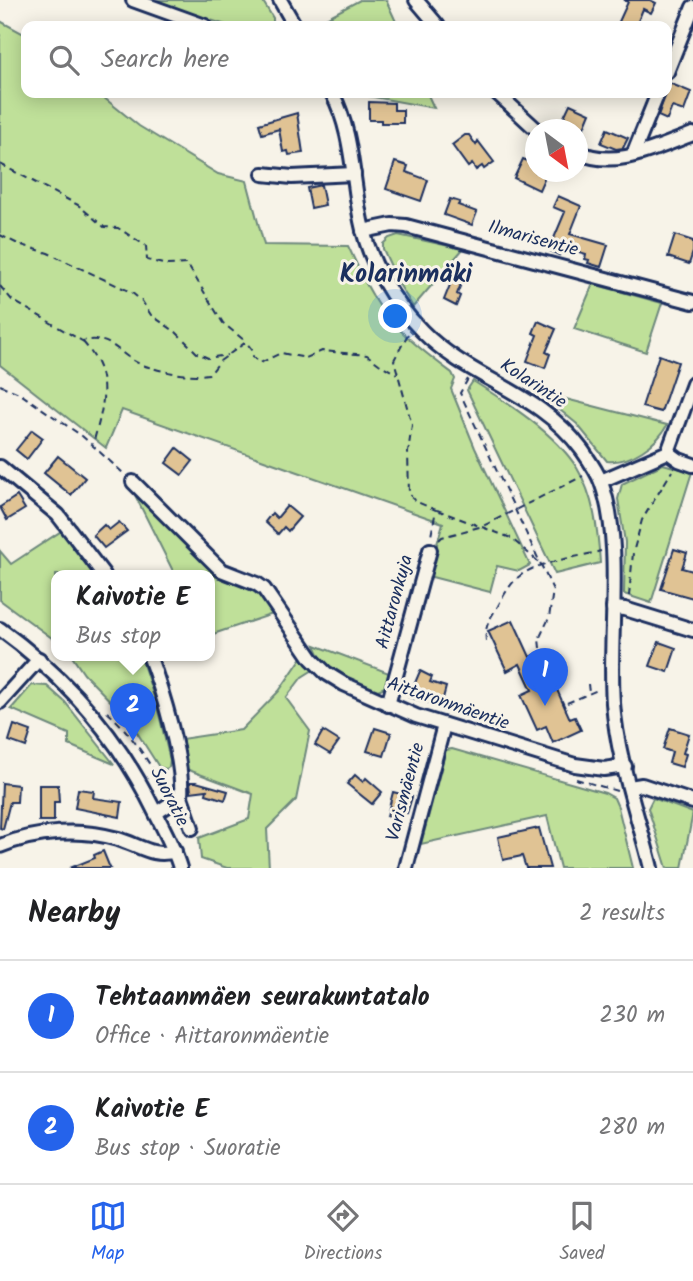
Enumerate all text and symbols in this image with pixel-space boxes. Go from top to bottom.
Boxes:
search box [21,21,672,98]
text: Search here [101,39,229,81]
icon: search [45,41,83,79]
north arrow [525,119,588,182]
street label: Ilmarisentie [484,213,582,266]
district label: Kolarinmäki [340,254,474,296]
your location [378,299,412,333]
street label: Kolarintie [493,351,573,417]
street label: Aittaronkuja [368,552,422,652]
popup [51,570,215,661]
text: Kaivotie E [76,577,190,619]
text: Bus stop [76,619,161,655]
pin: 1 [522,648,568,706]
street label: Aittaronmäentie [383,669,514,739]
pin: 2 [110,683,156,741]
street label: Varismäentie [378,739,434,845]
street label: Suoratie [141,762,197,832]
text: Nearby [28,890,120,938]
text: 2 results [579,896,665,932]
text: Tehtaanmäen seurakuntatalo [95,977,430,1019]
text: 1 [48,998,54,1034]
text: 230 m [599,998,665,1034]
text: Office · Aittaronmäentie [95,1019,329,1055]
text: Kaivotie E [95,1089,209,1131]
text: 2 [44,1110,58,1146]
text: 280 m [599,1110,665,1146]
text: Bus stop · Suoratie [95,1131,281,1167]
tab: Map [89,1197,127,1269]
tab: Directions [304,1197,382,1269]
tab: Saved [559,1197,604,1269]

